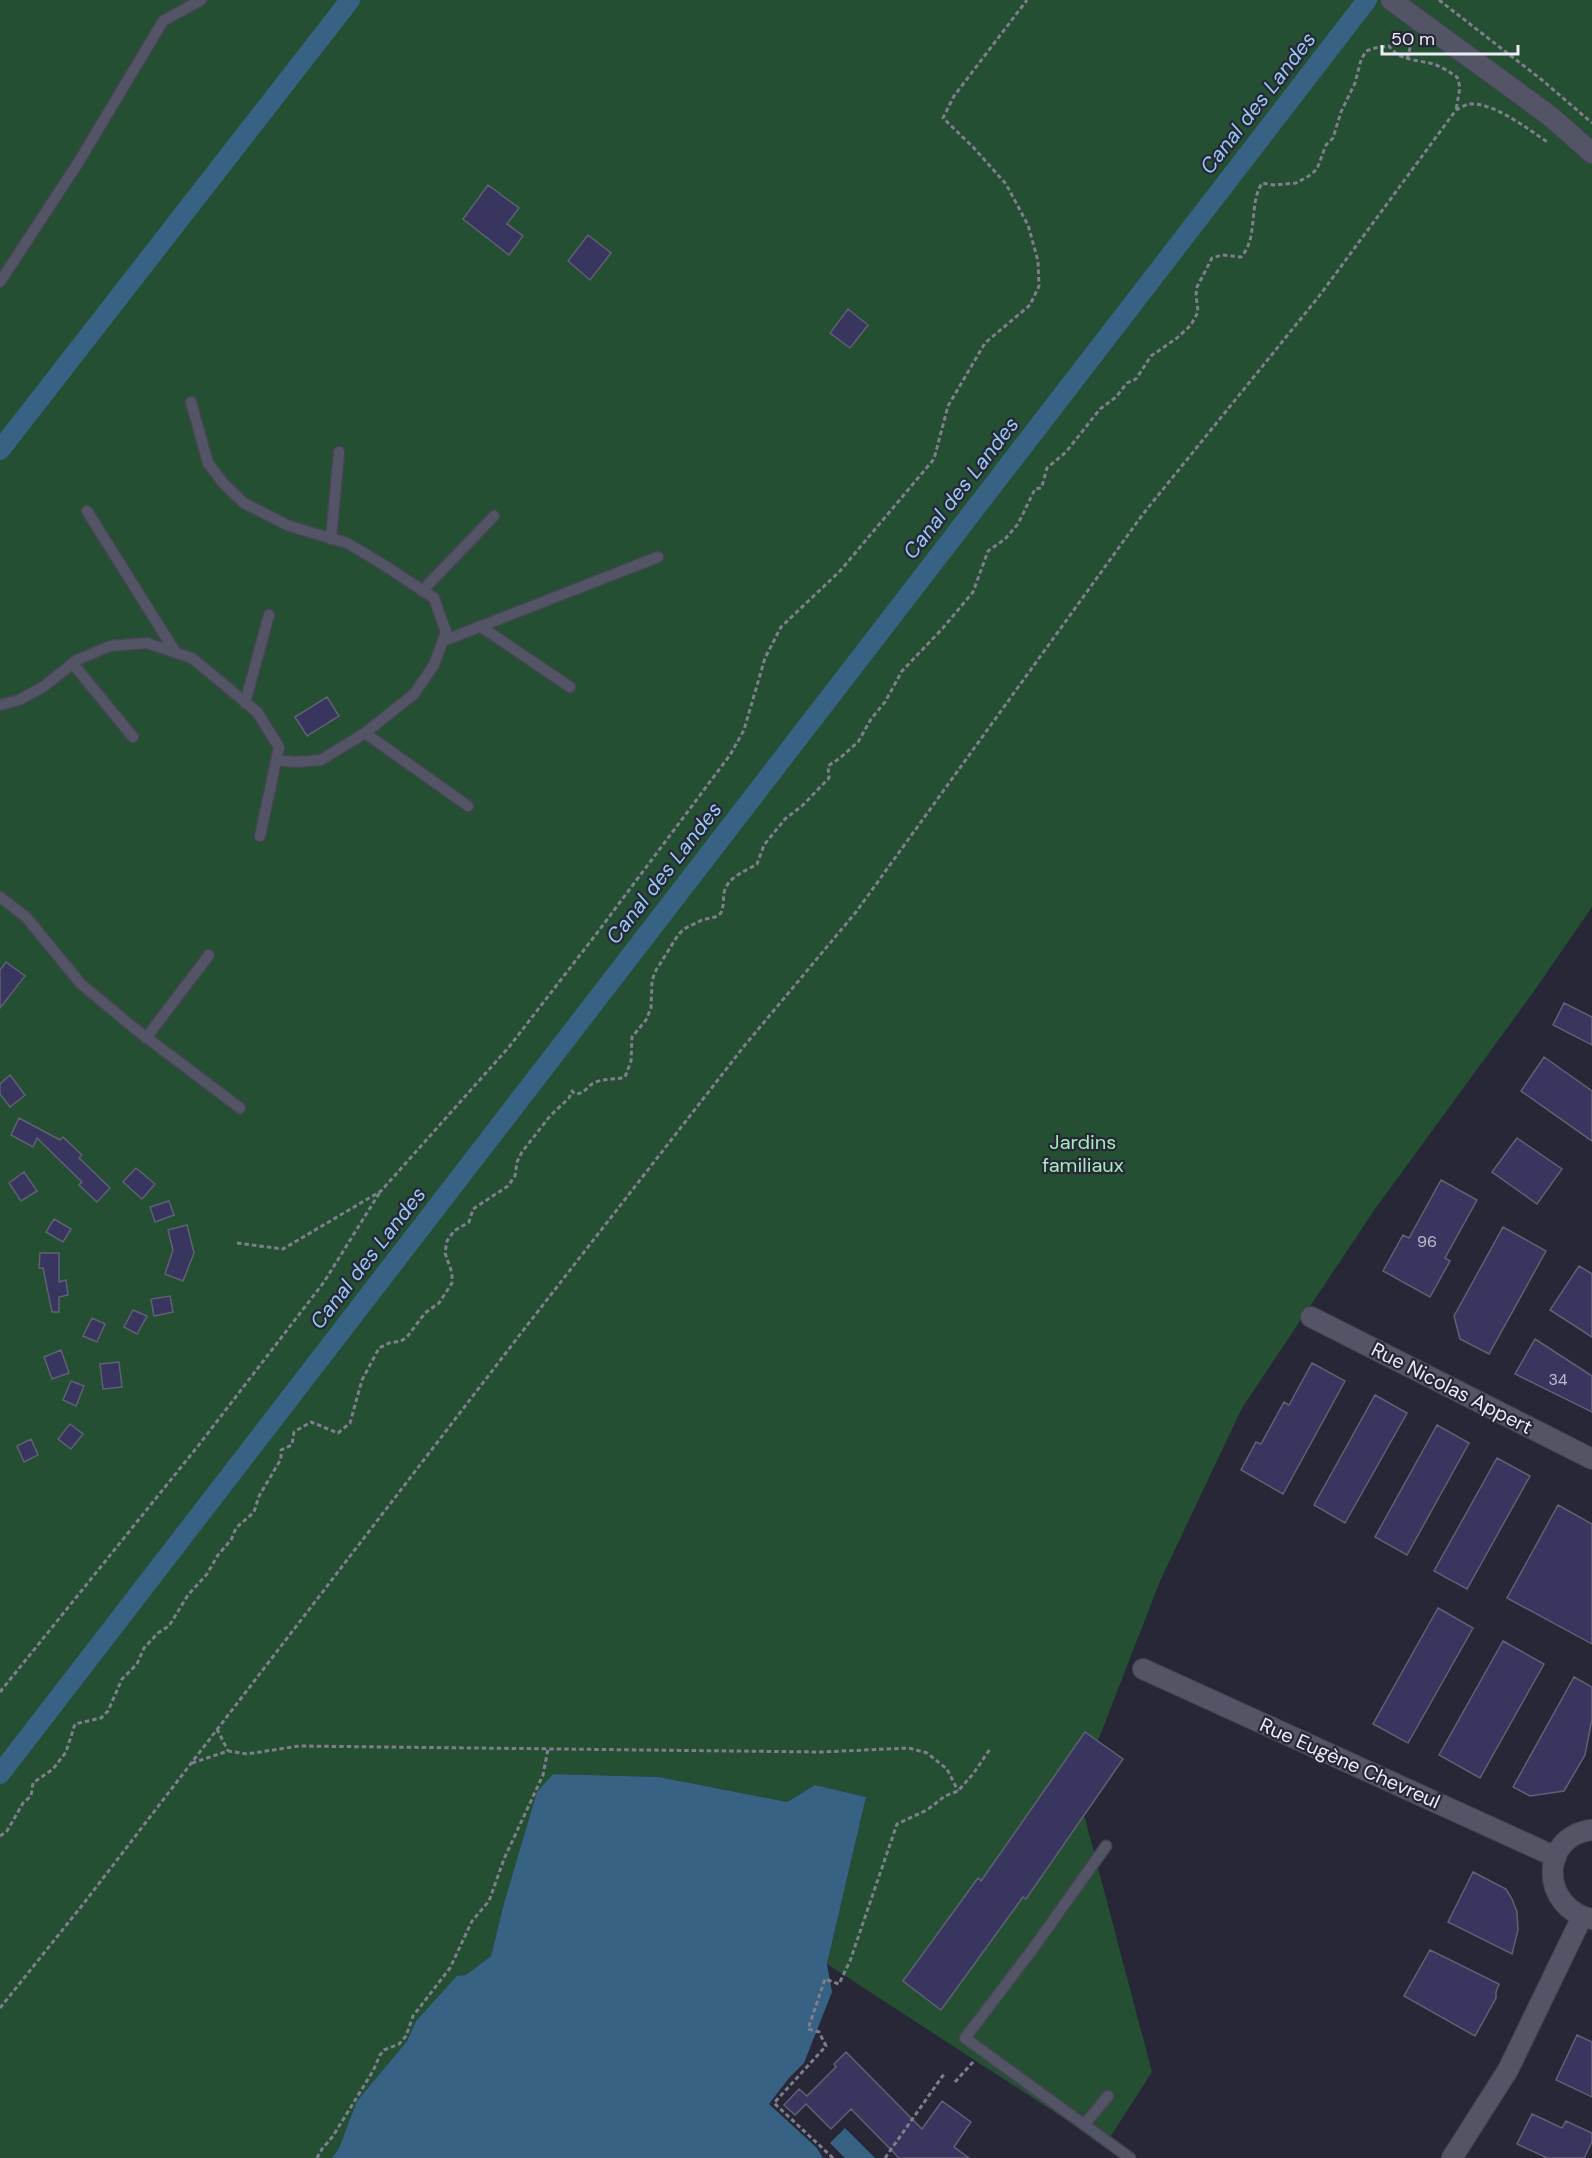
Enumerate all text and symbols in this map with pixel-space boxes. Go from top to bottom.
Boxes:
scale bar [1382,18,1518,56]
water label: Canal des Landes [1194,26,1322,180]
text: 50 m [1391,27,1435,51]
water label: Canal des Landes [897,411,1025,565]
water label: Canal des Landes [600,796,728,950]
park label: Jardins familiaux [1042,1129,1124,1178]
water label: Canal des Landes [304,1181,432,1335]
house number: 96 [1417,1231,1437,1252]
street label: Rue Nicolas Appert [1367,1336,1537,1440]
house number: 34 [1548,1369,1568,1390]
street label: Rue Eugène Chevreul [1256,1712,1444,1814]

